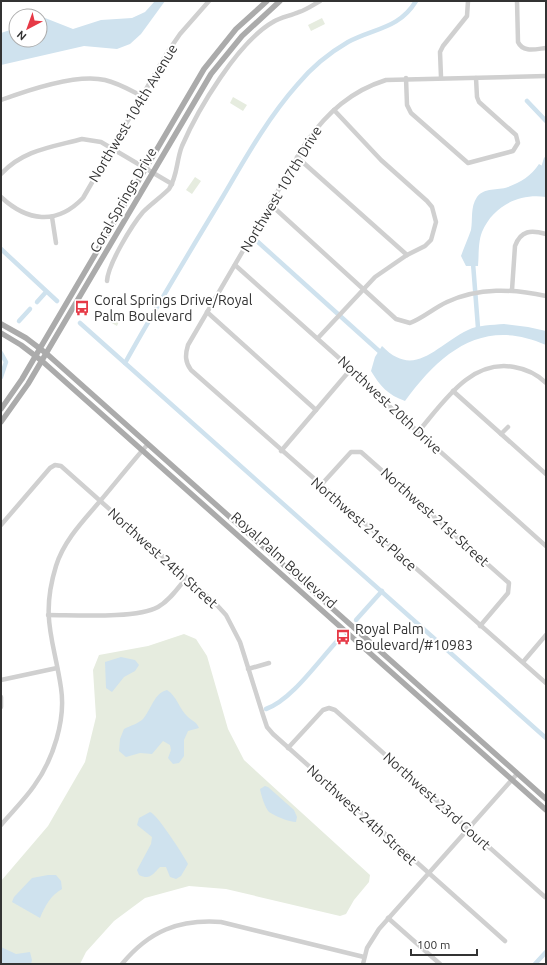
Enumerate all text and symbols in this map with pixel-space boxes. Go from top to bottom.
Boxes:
north arrow [8,8,48,48]
text: N [14,28,28,43]
street label: Northwest 104th Avenue [85,41,181,185]
street label: Northwest 107th Drive [237,123,325,255]
street label: Coral Springs Drive [86,145,160,255]
place label: Coral Springs Drive/Royal Palm Boulevard [94,292,253,324]
bus stop icon: Coral Springs Drive/Royal Palm Boulevard [73,299,91,317]
street label: Northwest 20th Drive [335,353,445,457]
street label: Northwest 21st Street [378,464,493,570]
street label: Northwest 21st Place [308,474,420,574]
street label: Northwest 24th Street [105,505,221,612]
street label: Royal Palm Boulevard [228,509,340,611]
place label: Royal Palm Boulevard/#10983 [355,621,473,653]
bus stop icon: Royal Palm Boulevard/#10983 [334,628,352,646]
street label: Northwest 23rd Court [380,749,494,854]
street label: Northwest 24th Street [304,762,420,869]
scale bar [411,931,477,957]
text: 100 m [417,938,450,951]

